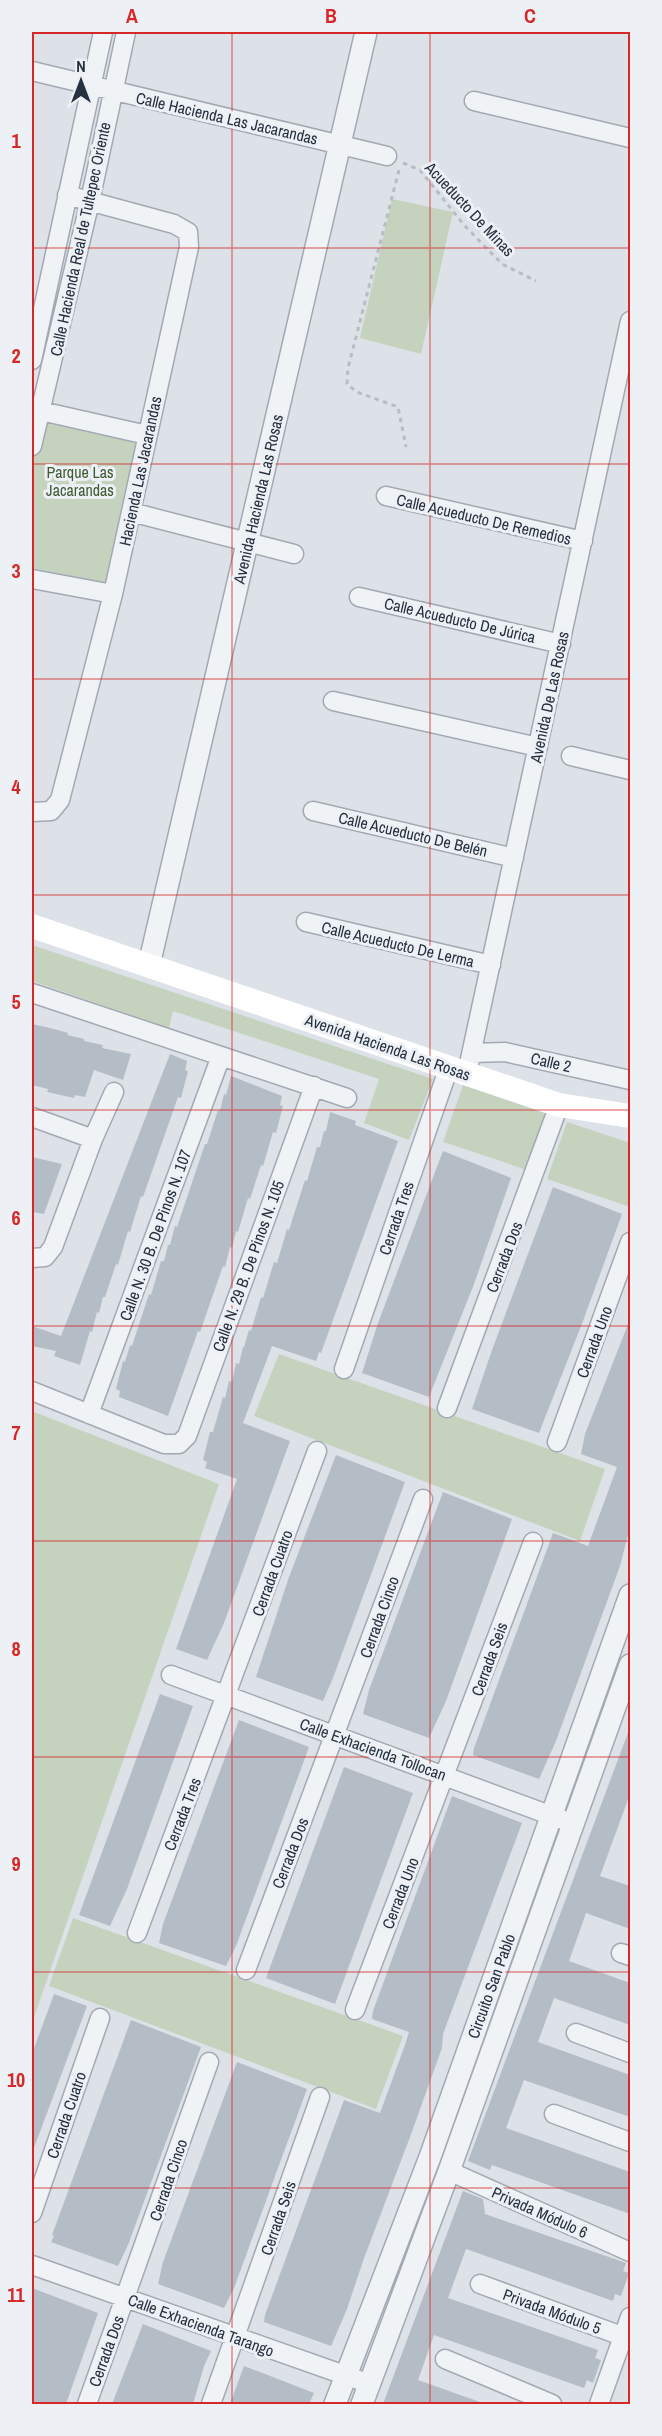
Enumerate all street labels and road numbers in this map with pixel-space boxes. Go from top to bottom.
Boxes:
street label: Calle Hacienda Las Jacarandas [134,86,320,150]
street label: Calle Hacienda Real de Tultepec Oriente [44,120,116,358]
street label: Acueducto De Minas [420,156,520,261]
street label: Hacienda Las Jacarandas [113,394,167,548]
street label: Avenida Hacienda Las Rosas [228,412,288,587]
street label: Calle Acueducto De Remedios [394,488,574,550]
street label: Calle Acueducto De Júrica [382,592,538,648]
street label: Avenida De Las Rosas [524,629,574,766]
street label: Calle Acueducto De Belén [336,806,490,862]
street label: Calle Acueducto De Lerma [319,916,477,972]
street label: Avenida Hacienda Las Rosas [302,1008,474,1086]
street label: Calle 2 [529,1047,573,1077]
street label: Calle N. 30 B. De Pinos N. 107 [114,1146,196,1324]
street label: Calle N. 29 B. De Pinos N. 105 [207,1177,289,1355]
street label: Cerrada Tres [373,1178,419,1258]
street label: Cerrada Dos [480,1218,528,1296]
street label: Cerrada Uno [571,1303,617,1381]
street label: Cerrada Cuatro [246,1527,298,1619]
street label: Cerrada Cinco [354,1573,404,1661]
street label: Cerrada Seis [465,1619,513,1699]
street label: Calle Exhacienda Tollocan [297,1712,449,1786]
street label: Cerrada Tres [158,1774,206,1854]
street label: Cerrada Dos [266,1814,314,1892]
street label: Cerrada Uno [376,1854,424,1932]
street label: Circuito San Pablo [462,1930,520,2042]
street label: Cerrada Cuatro [41,2069,91,2161]
street label: Cerrada Cinco [144,2136,192,2224]
street label: Cerrada Seis [255,2178,301,2258]
street label: Privada Módulo 6 [489,2181,591,2243]
street label: Privada Módulo 5 [500,2283,604,2339]
street label: Calle Exhacienda Tarango [125,2288,277,2362]
street label: Cerrada Dos [83,2312,129,2390]

